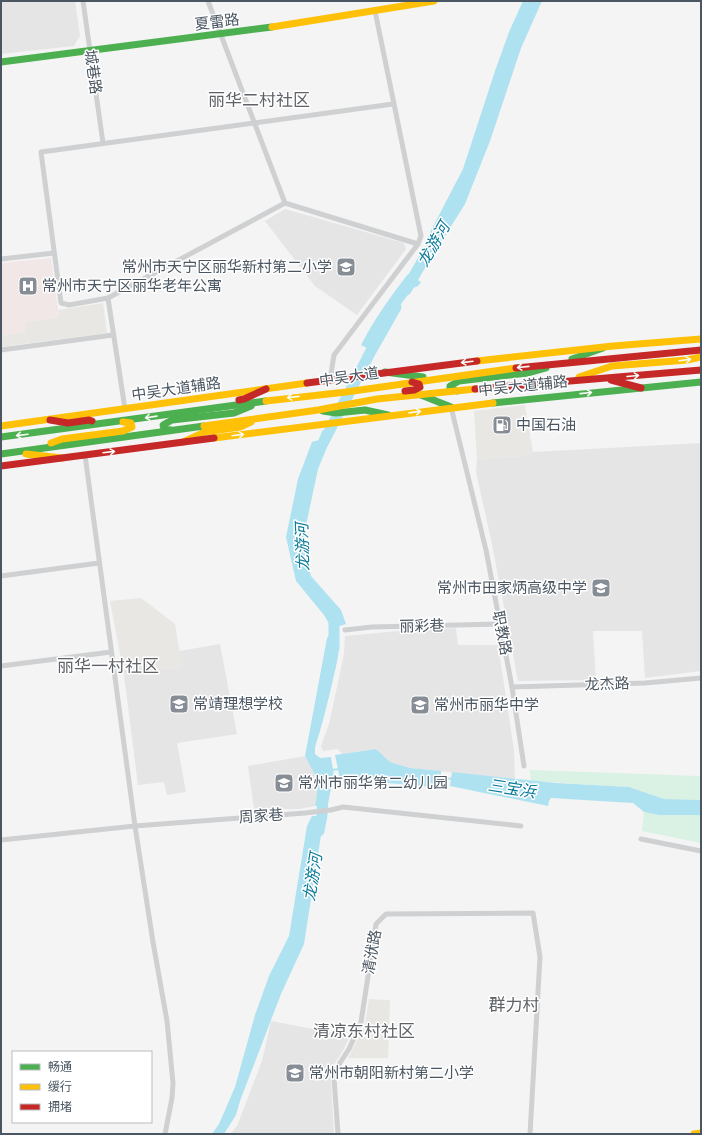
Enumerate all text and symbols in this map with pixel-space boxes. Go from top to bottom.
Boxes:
street label: 夏雷路 [194,10,240,34]
street label: 城巷路 [81,48,105,96]
district label: 丽华二村社区 [208,90,310,111]
water label: 龙游河 [413,216,456,270]
school or university icon: 常州市天宁区丽华新村第二小学 [335,256,357,278]
place label: 常州市天宁区丽华新村第二小学 [122,258,332,276]
hospital icon: 常州市天宁区丽华老年公寓 [17,275,39,297]
place label: 常州市天宁区丽华老年公寓 [42,277,222,295]
one-way arrow [678,356,691,364]
one-way arrow [461,358,474,366]
one-way arrow [517,363,530,370]
street label: 中吴大道 [318,364,380,390]
street label: 中吴大道辅路 [477,372,569,400]
one-way arrow [626,372,639,379]
street label: 中吴大道辅路 [130,374,222,404]
one-way arrow [579,390,592,397]
one-way arrow [287,394,300,401]
one-way arrow [408,408,421,416]
one-way arrow [145,413,158,421]
fuel station icon: 中国石油 [491,414,513,436]
place label: 中国石油 [516,416,576,434]
one-way arrow [16,431,29,439]
one-way arrow [231,431,244,439]
one-way arrow [102,448,115,456]
water label: 龙游河 [292,520,314,571]
school or university icon: 常州市田家炳高级中学 [590,577,612,599]
place label: 常州市田家炳高级中学 [437,579,587,597]
street label: 职教路 [489,609,515,657]
street label: 丽彩巷 [399,617,445,635]
district label: 丽华一村社区 [57,656,159,677]
street label: 龙杰路 [584,674,630,694]
school or university icon: 常靖理想学校 [168,693,190,715]
school or university icon: 常州市丽华中学 [409,694,431,716]
place label: 常靖理想学校 [193,695,283,713]
place label: 常州市丽华中学 [434,696,539,714]
school or university icon: 常州市丽华第二幼儿园 [273,772,295,794]
place label: 常州市丽华第二幼儿园 [298,774,448,792]
water label: 三宝浜 [487,775,539,803]
street label: 周家巷 [238,805,284,827]
water label: 龙游河 [299,849,327,902]
street label: 清洑路 [359,928,385,976]
district label: 群力村 [489,995,540,1016]
district label: 清凉东村社区 [313,1021,415,1042]
legend [12,1051,152,1123]
text: 畅通 [48,1060,72,1075]
school or university icon: 常州市朝阳新村第二小学 [284,1062,306,1084]
place label: 常州市朝阳新村第二小学 [309,1064,474,1082]
text: 缓行 [48,1080,72,1095]
text: 拥堵 [48,1100,72,1115]

